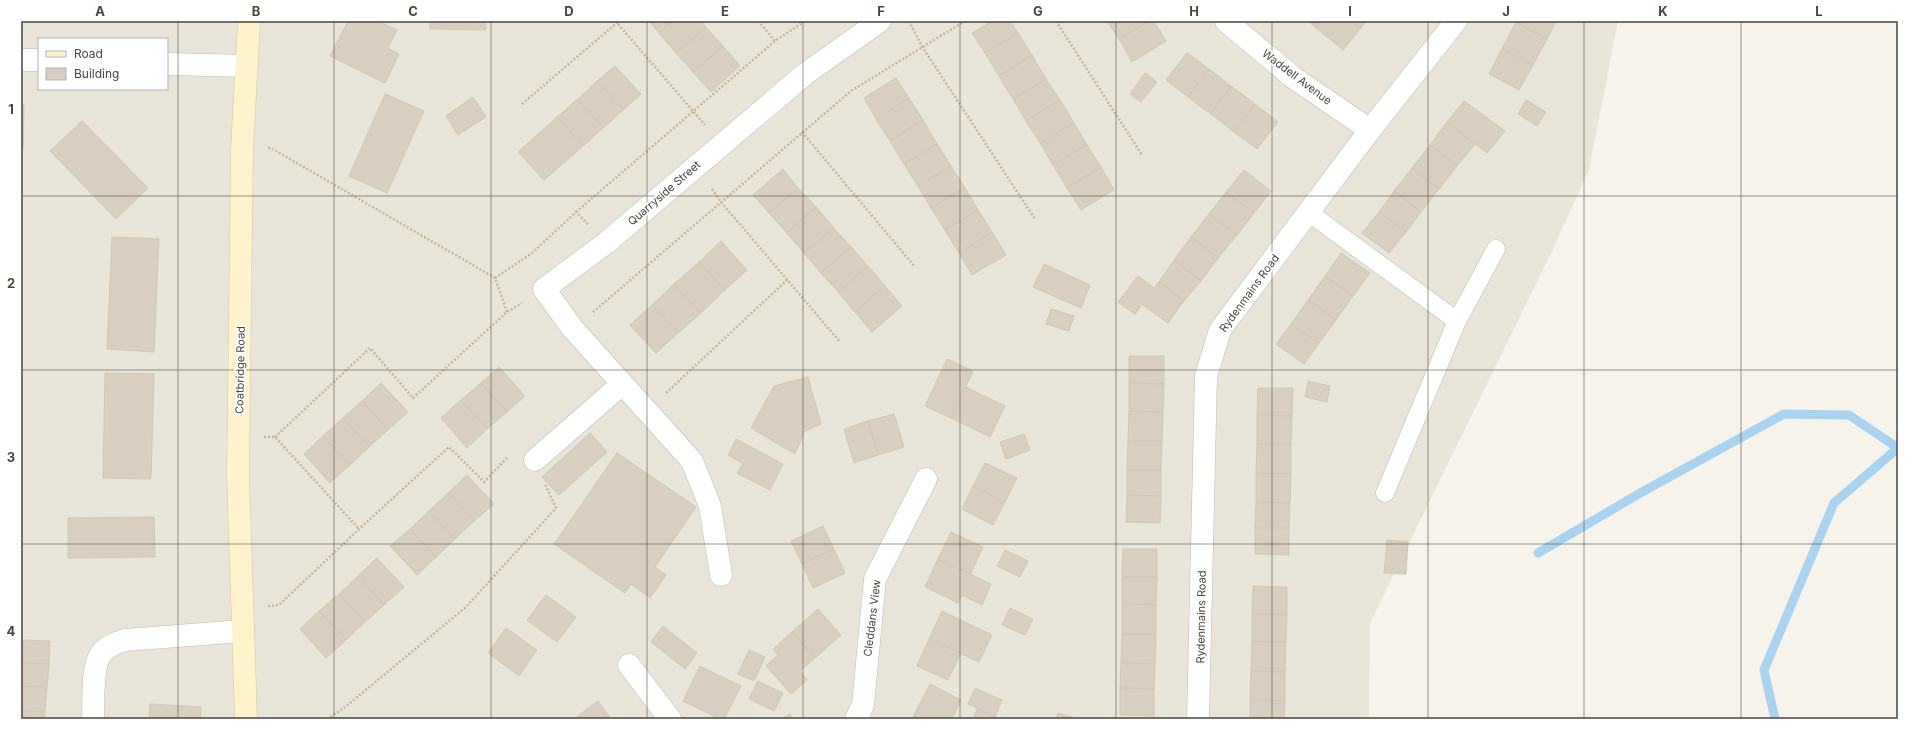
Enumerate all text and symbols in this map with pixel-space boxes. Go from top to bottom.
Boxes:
text: A [95,3,105,19]
text: B [252,3,261,19]
text: C [408,3,418,19]
text: D [564,3,574,19]
text: E [721,3,729,19]
text: F [877,3,885,19]
text: G [1033,3,1043,19]
text: H [1189,3,1199,19]
text: I [1348,3,1352,19]
text: J [1502,3,1510,19]
text: K [1658,3,1668,19]
text: L [1815,3,1823,19]
legend [38,38,168,90]
text: Road [74,46,103,61]
street label: Waddell Avenue [1259,46,1335,108]
text: Building [74,66,119,81]
text: 1 [8,101,14,117]
street label: Quarryside Street [625,157,703,228]
street label: Rydenmains Road [1216,251,1282,335]
text: 2 [7,275,15,291]
street label: Coatbridge Road [232,326,248,414]
text: 3 [7,449,15,465]
street label: Rydenmains Road [1193,570,1209,664]
street label: Cleddans View [860,579,884,657]
text: 4 [7,623,16,639]

